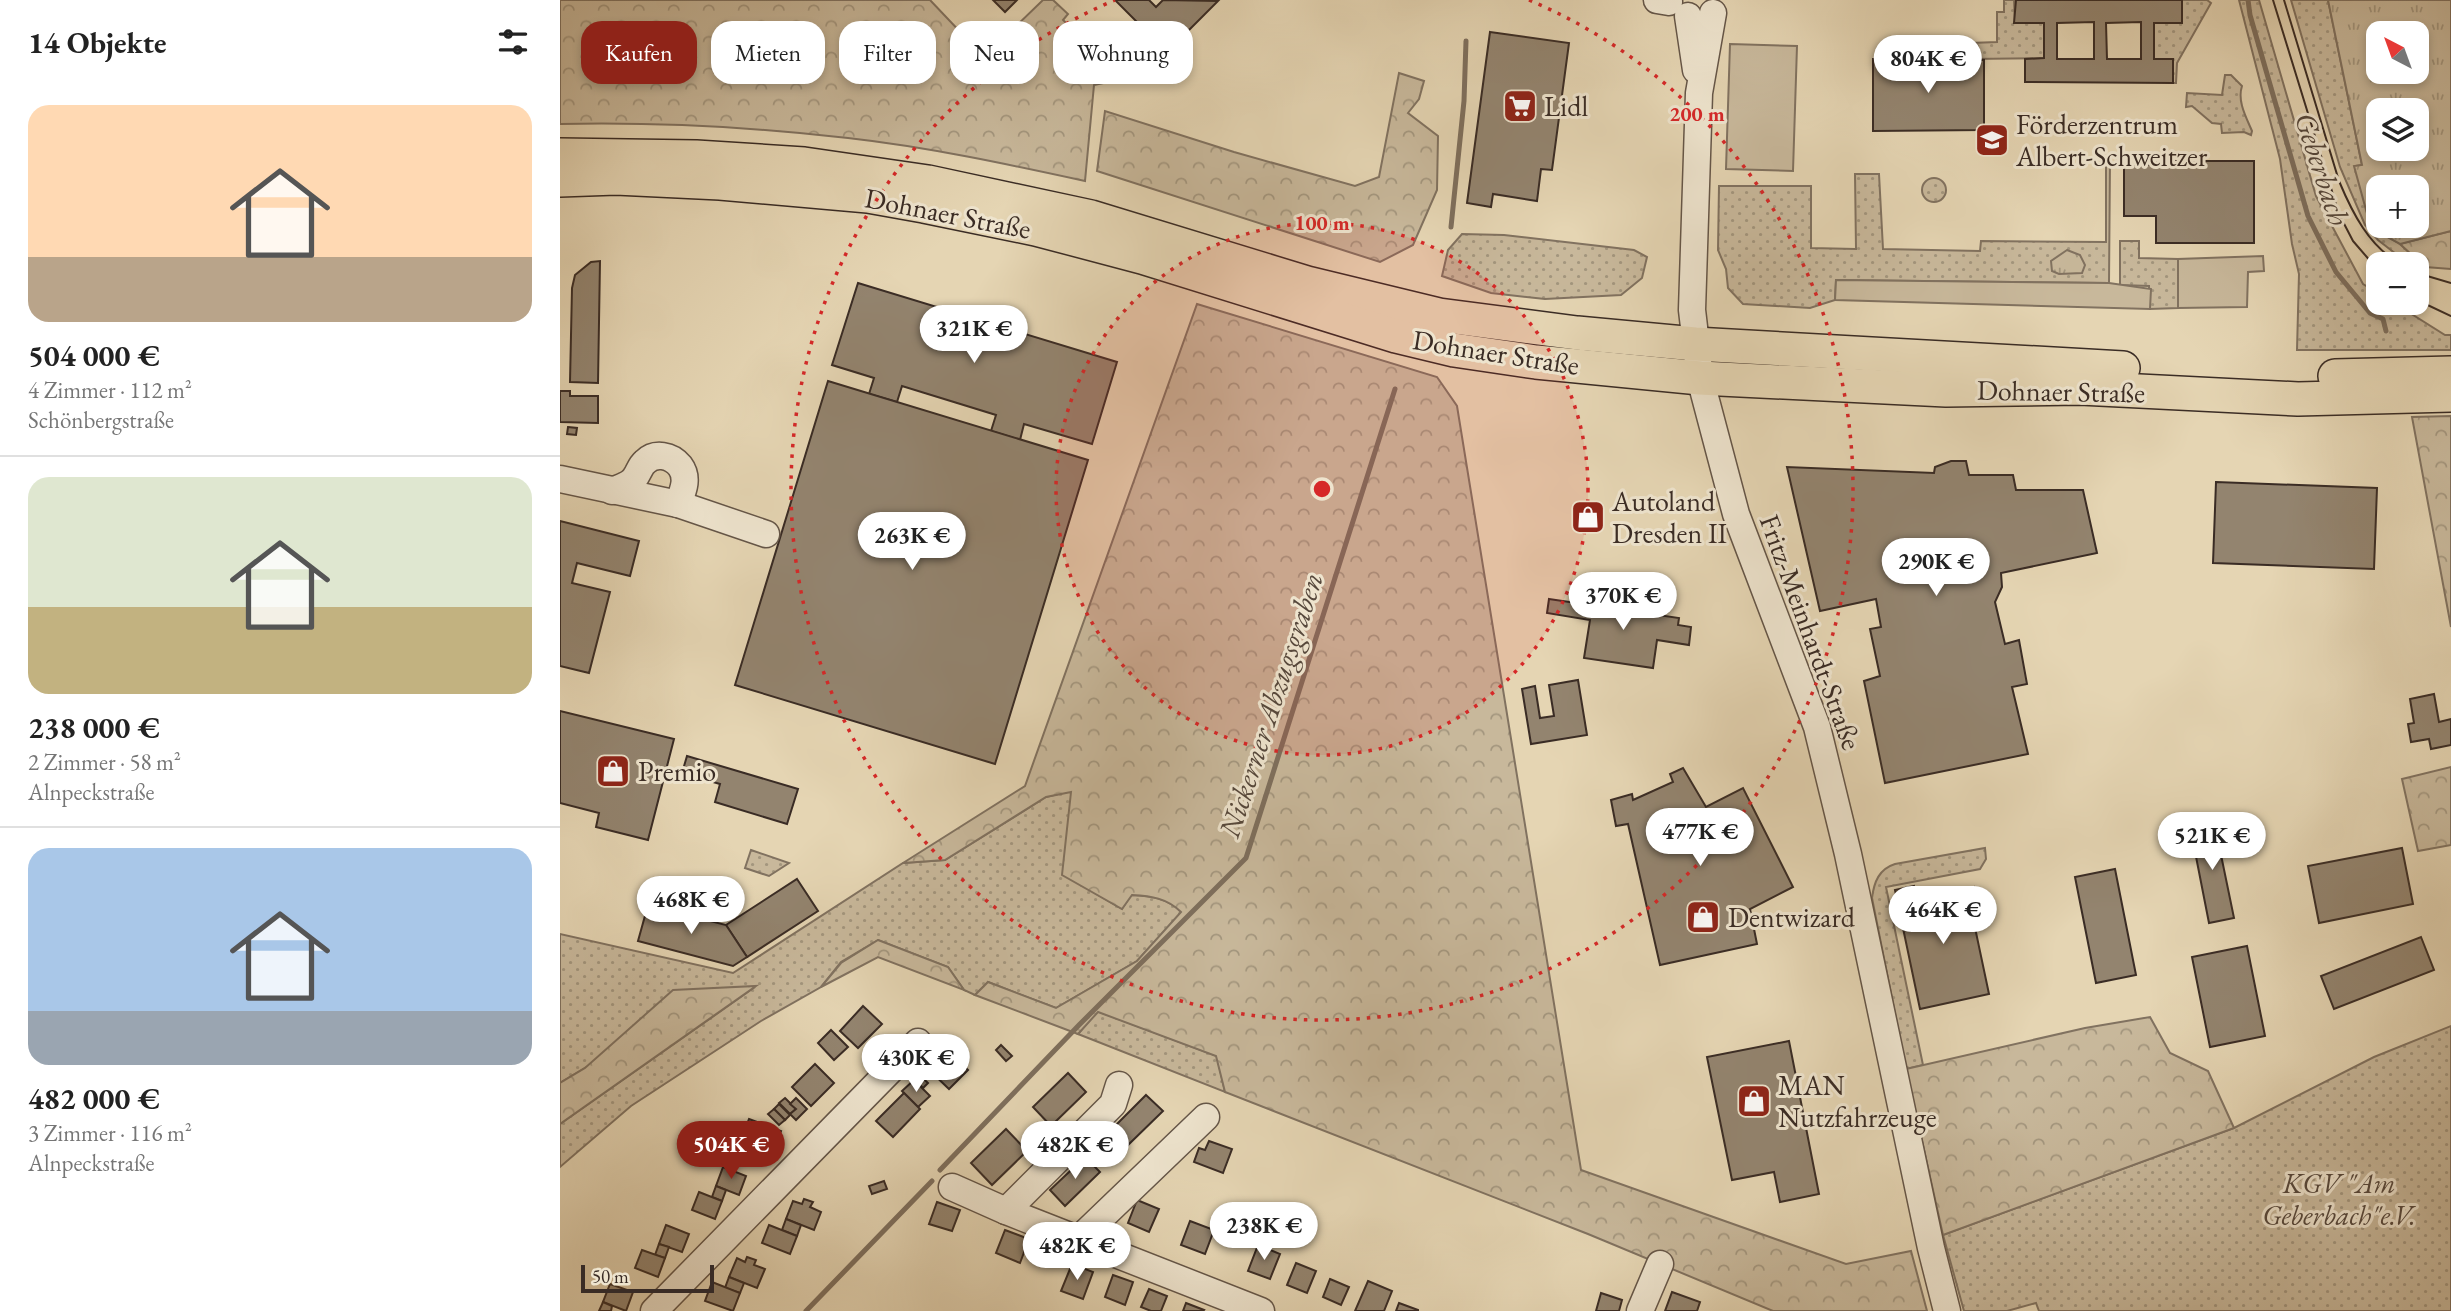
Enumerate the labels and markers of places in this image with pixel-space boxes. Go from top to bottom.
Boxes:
pin: 804K € [1871,36,1985,95]
supermarket icon: Lidl [1501,87,1539,125]
place label: Lidl [1544,88,1588,124]
place label: Förderzentrum Albert-Schweitzer [2015,106,2208,174]
school or university icon: Förderzentrum Albert-Schweitzer [1973,121,2011,159]
pin: 321K € [917,306,1031,365]
centre of rings [1310,477,1334,501]
place label: Autoland Dresden II [1611,483,1727,551]
shop icon: Autoland Dresden II [1569,498,1607,536]
pin: 263K € [855,512,969,572]
pin: 290K € [1879,538,1993,598]
pin: 370K € [1566,572,1680,632]
shop icon: Premio [594,752,632,790]
place label: Premio [638,753,716,789]
pin: 477K € [1643,808,1757,868]
pin: 521K € [2155,812,2269,872]
pin: 468K € [634,876,748,936]
pin: 464K € [1886,886,2000,946]
shop icon: Dentwizard [1684,898,1722,936]
place label: Dentwizard [1728,899,1856,935]
pin: 430K € [859,1034,973,1094]
place label: MAN Nutzfahrzeuge [1778,1067,1937,1135]
shop icon: MAN Nutzfahrzeuge [1735,1082,1773,1120]
pin: 504K € [674,1122,788,1181]
pin: 482K € [1018,1122,1132,1181]
pin: 238K € [1207,1202,1321,1262]
pin: 482K € [1020,1222,1134,1282]

